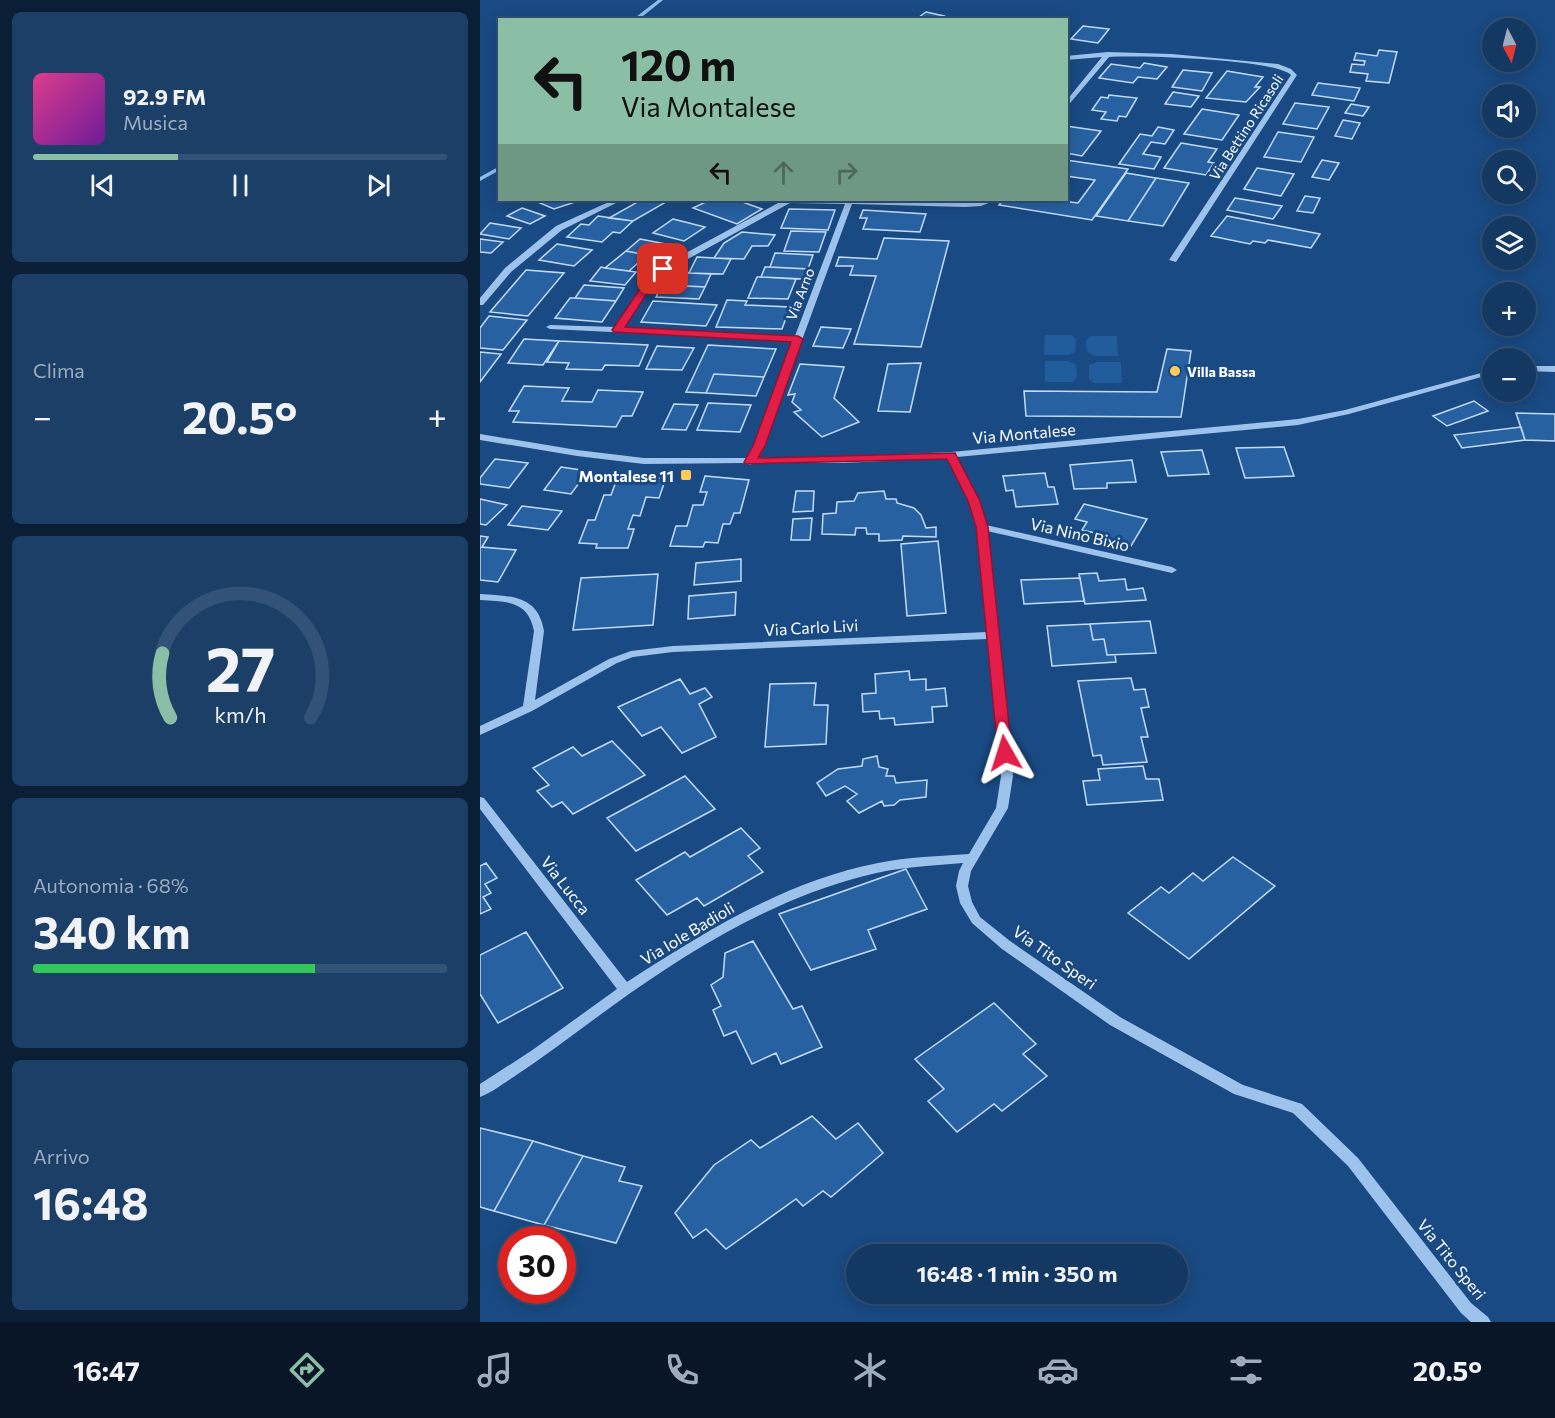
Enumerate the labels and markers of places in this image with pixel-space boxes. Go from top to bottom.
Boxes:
pin [637,243,688,294]
place label: Villa Bassa [1187,363,1256,380]
marker: Villa Bassa [1168,364,1182,378]
place label: Montalese 11 [578,466,674,485]
marker: Montalese 11 [679,468,693,482]

